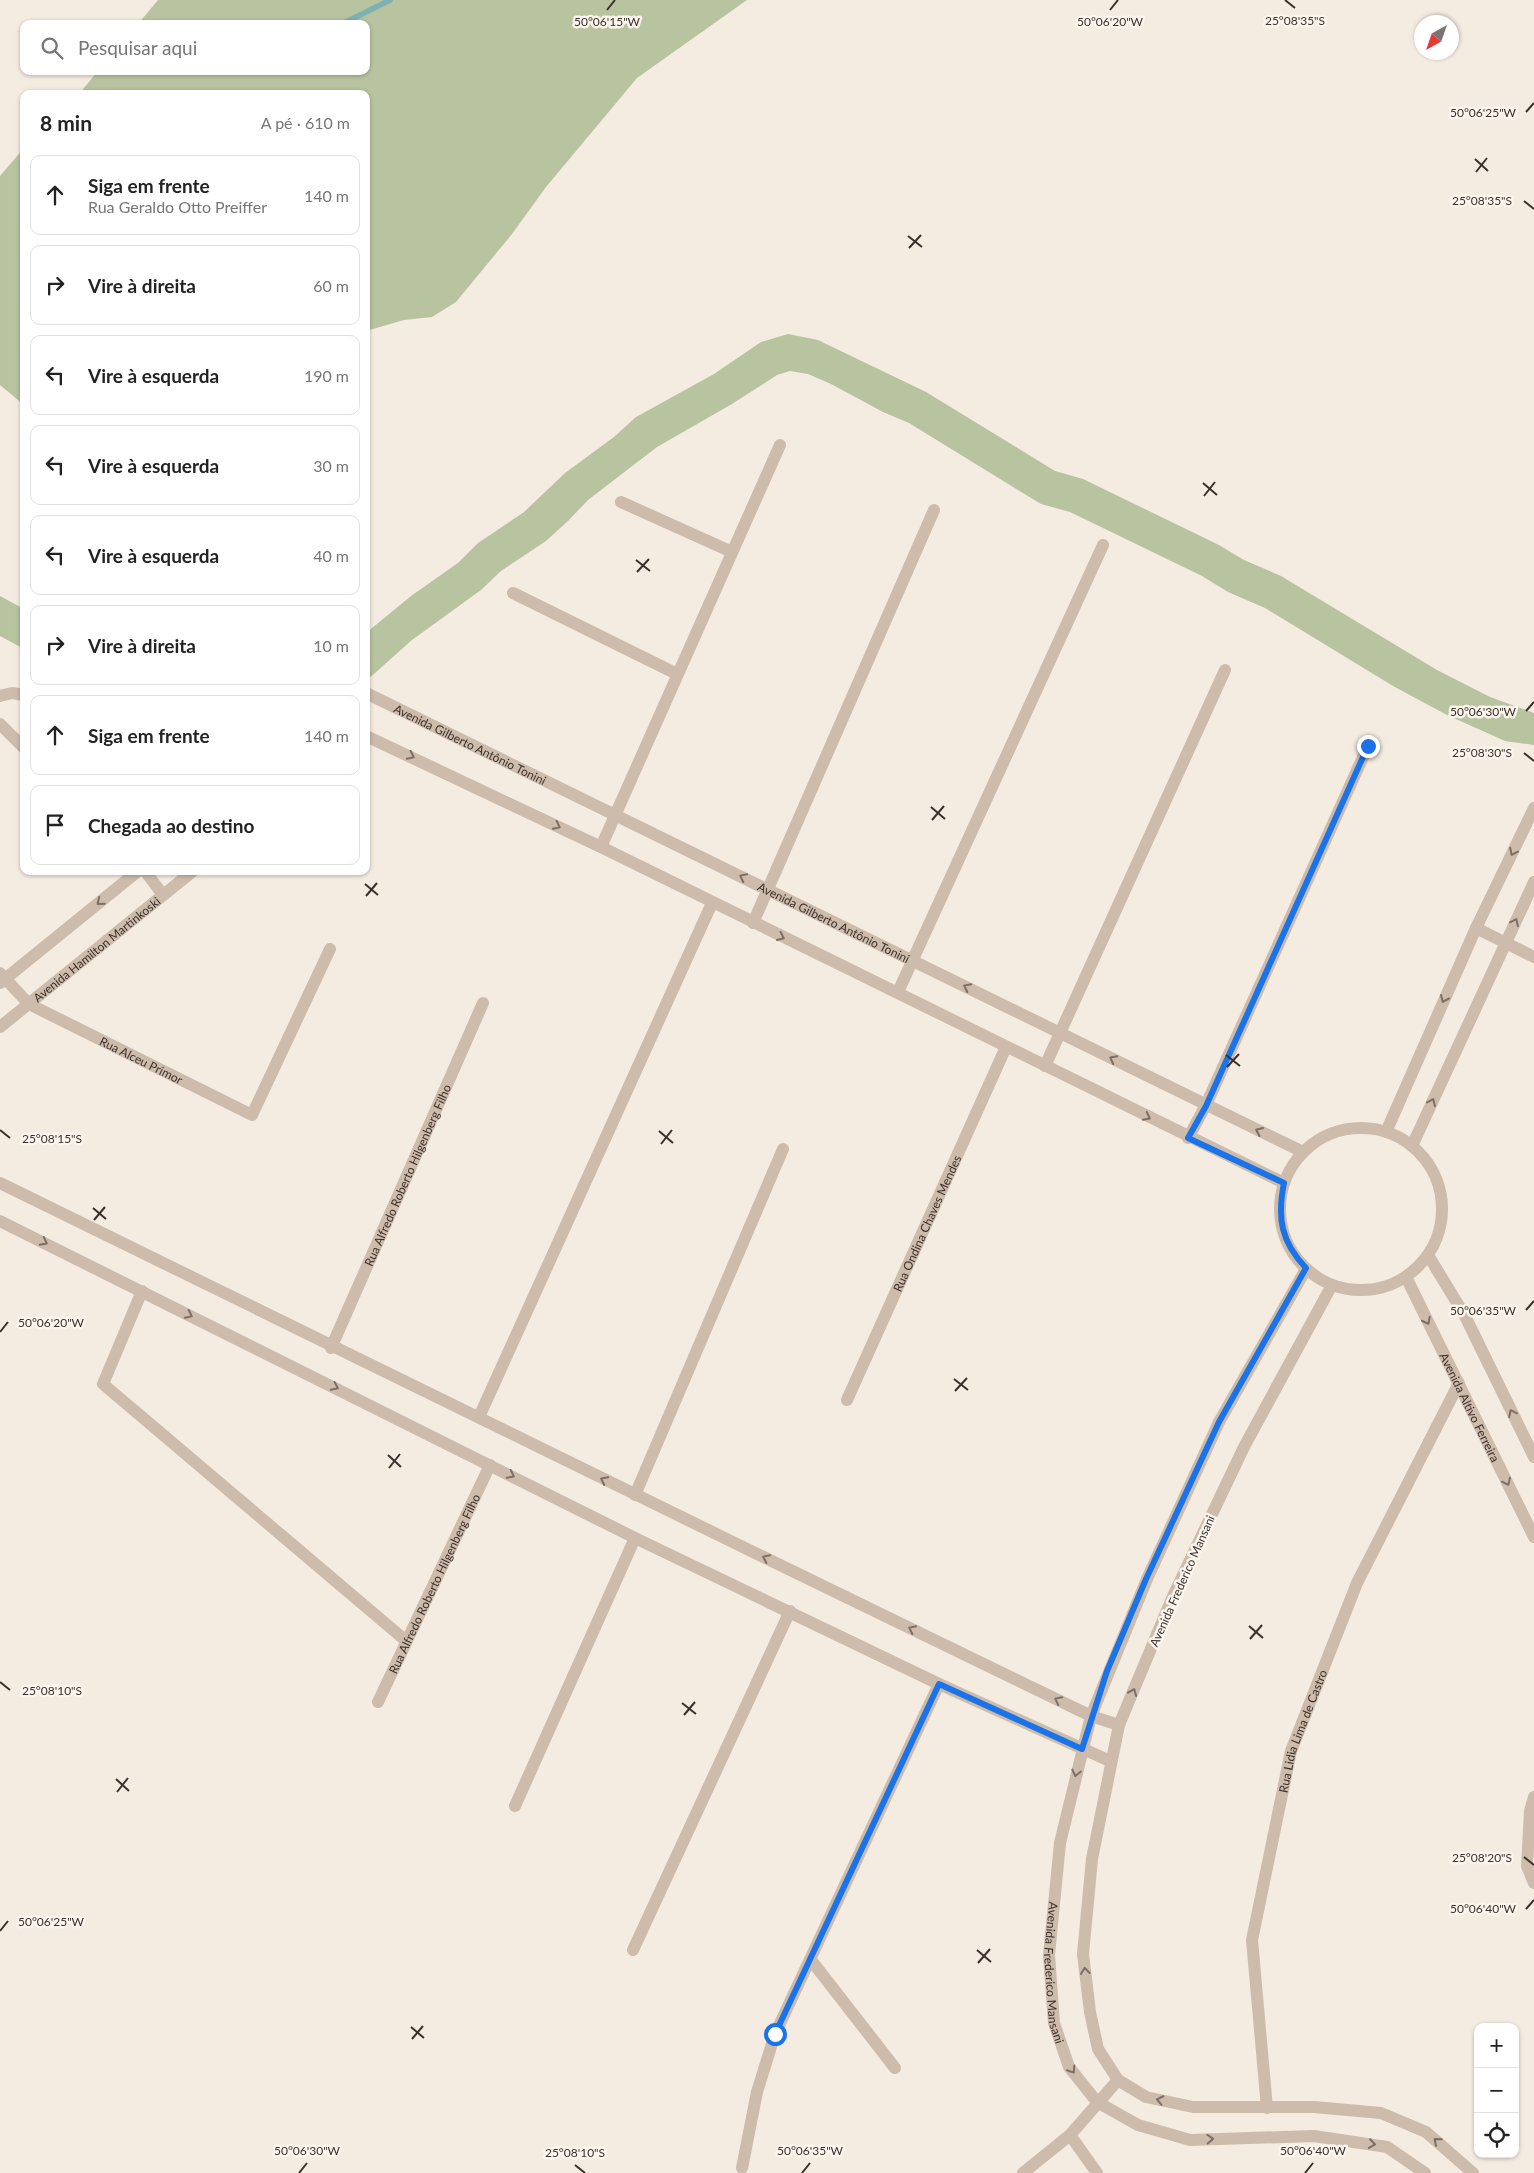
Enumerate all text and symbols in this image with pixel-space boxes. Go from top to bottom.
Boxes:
text: 25°08'35"S [1265,13,1325,28]
text: 50°06'15"W [574,14,641,29]
text: 50°06'20"W [1077,14,1144,29]
north arrow [1414,15,1459,60]
search box [20,20,370,75]
icon: search [38,34,66,62]
text: Pesquisar aqui [78,36,197,59]
text: 50°06'25"W [1450,105,1517,120]
text: 8 min [40,110,92,135]
text: A pé · 610 m [261,113,350,132]
text: Siga em frente [88,174,210,197]
icon: ahead [41,181,69,209]
text: 140 m [304,186,349,205]
text: 25°08'35"S [1452,193,1512,208]
text: Rua Geraldo Otto Preiffer [88,197,267,216]
icon: right [41,271,69,299]
text: Vire à direita [88,274,196,297]
text: 60 m [313,276,349,295]
icon: left [41,361,69,389]
text: Vire à esquerda [88,364,219,387]
text: 190 m [304,366,349,385]
icon: left [41,451,69,479]
text: Vire à esquerda [88,454,219,477]
text: 30 m [313,456,349,475]
icon: left [41,541,69,569]
text: Vire à esquerda [88,544,219,567]
text: 40 m [313,546,349,565]
icon: right [41,631,69,659]
text: Vire à direita [88,634,196,657]
text: 10 m [313,636,349,655]
street label: Avenida Gilberto Antônio Tonini [392,700,549,788]
text: 50°06'30"W [1450,704,1517,719]
icon: ahead [41,721,69,749]
text: Siga em frente [88,724,210,747]
text: 140 m [304,726,349,745]
route end [1357,735,1380,758]
text: 25°08'30"S [1452,745,1512,760]
one-way arrow [406,749,415,760]
icon: arrive [41,811,69,839]
text: Chegada ao destino [88,814,254,837]
one-way arrow [552,820,561,830]
one-way arrow [1509,847,1519,856]
one-way arrow [739,873,748,883]
street label: Avenida Gilberto Antônio Tonini [755,879,913,966]
street label: Avenida Hamilton Martinkoski [30,893,163,1005]
one-way arrow [97,896,106,905]
one-way arrow [1508,918,1519,927]
one-way arrow [776,930,785,941]
one-way arrow [964,983,973,993]
one-way arrow [1440,994,1451,1003]
street label: Rua Alceu Primor [97,1033,186,1087]
one-way arrow [1109,1055,1118,1065]
street label: Rua Alfredo Roberto Hilgenberg Filho [361,1082,454,1268]
one-way arrow [1426,1098,1437,1107]
one-way arrow [1142,1111,1151,1121]
one-way arrow [1255,1127,1264,1137]
text: 25°08'15"S [22,1131,82,1146]
street label: Rua Ondina Chaves Mendes [889,1152,964,1294]
one-way arrow [38,1236,47,1246]
text: 50°06'35"W [1450,1303,1517,1318]
one-way arrow [184,1309,193,1319]
text: 50°06'20"W [18,1315,85,1330]
one-way arrow [1421,1315,1431,1324]
street label: Avenida Altivo Ferreira [1437,1350,1503,1464]
one-way arrow [329,1381,338,1391]
one-way arrow [1509,1410,1519,1419]
one-way arrow [506,1469,515,1479]
one-way arrow [600,1475,609,1486]
one-way arrow [1501,1477,1511,1486]
street label: Rua Alfredo Roberto Hilgenberg Filho [385,1491,483,1676]
street label: Avenida Frederico Mansani [1146,1513,1218,1649]
one-way arrow [762,1554,771,1565]
one-way arrow [908,1625,917,1635]
street label: Rua Lidia Lima de Castro [1275,1667,1330,1794]
text: 25°08'10"S [22,1683,82,1698]
one-way arrow [1127,1689,1137,1697]
one-way arrow [1054,1696,1063,1706]
one-way arrow [1071,1769,1082,1777]
text: 25°08'20"S [1452,1850,1512,1865]
street label: Avenida Frederico Mansani [1041,1901,1068,2045]
text: 50°06'40"W [1450,1901,1517,1916]
text: 50°06'25"W [18,1914,85,1929]
one-way arrow [1080,1967,1091,1975]
route start [764,2023,787,2046]
map controls [1474,2023,1519,2158]
button: + [1474,2023,1519,2068]
one-way arrow [1065,2064,1075,2073]
button: − [1474,2068,1519,2113]
one-way arrow [1155,2095,1164,2106]
button: locate [1474,2113,1519,2158]
one-way arrow [1206,2134,1214,2145]
one-way arrow [1433,2138,1442,2147]
one-way arrow [1367,2139,1376,2149]
text: 50°06'30"W [274,2143,341,2158]
text: 50°06'35"W [777,2143,844,2158]
text: 50°06'40"W [1280,2143,1347,2158]
text: 25°08'10"S [545,2145,605,2160]

